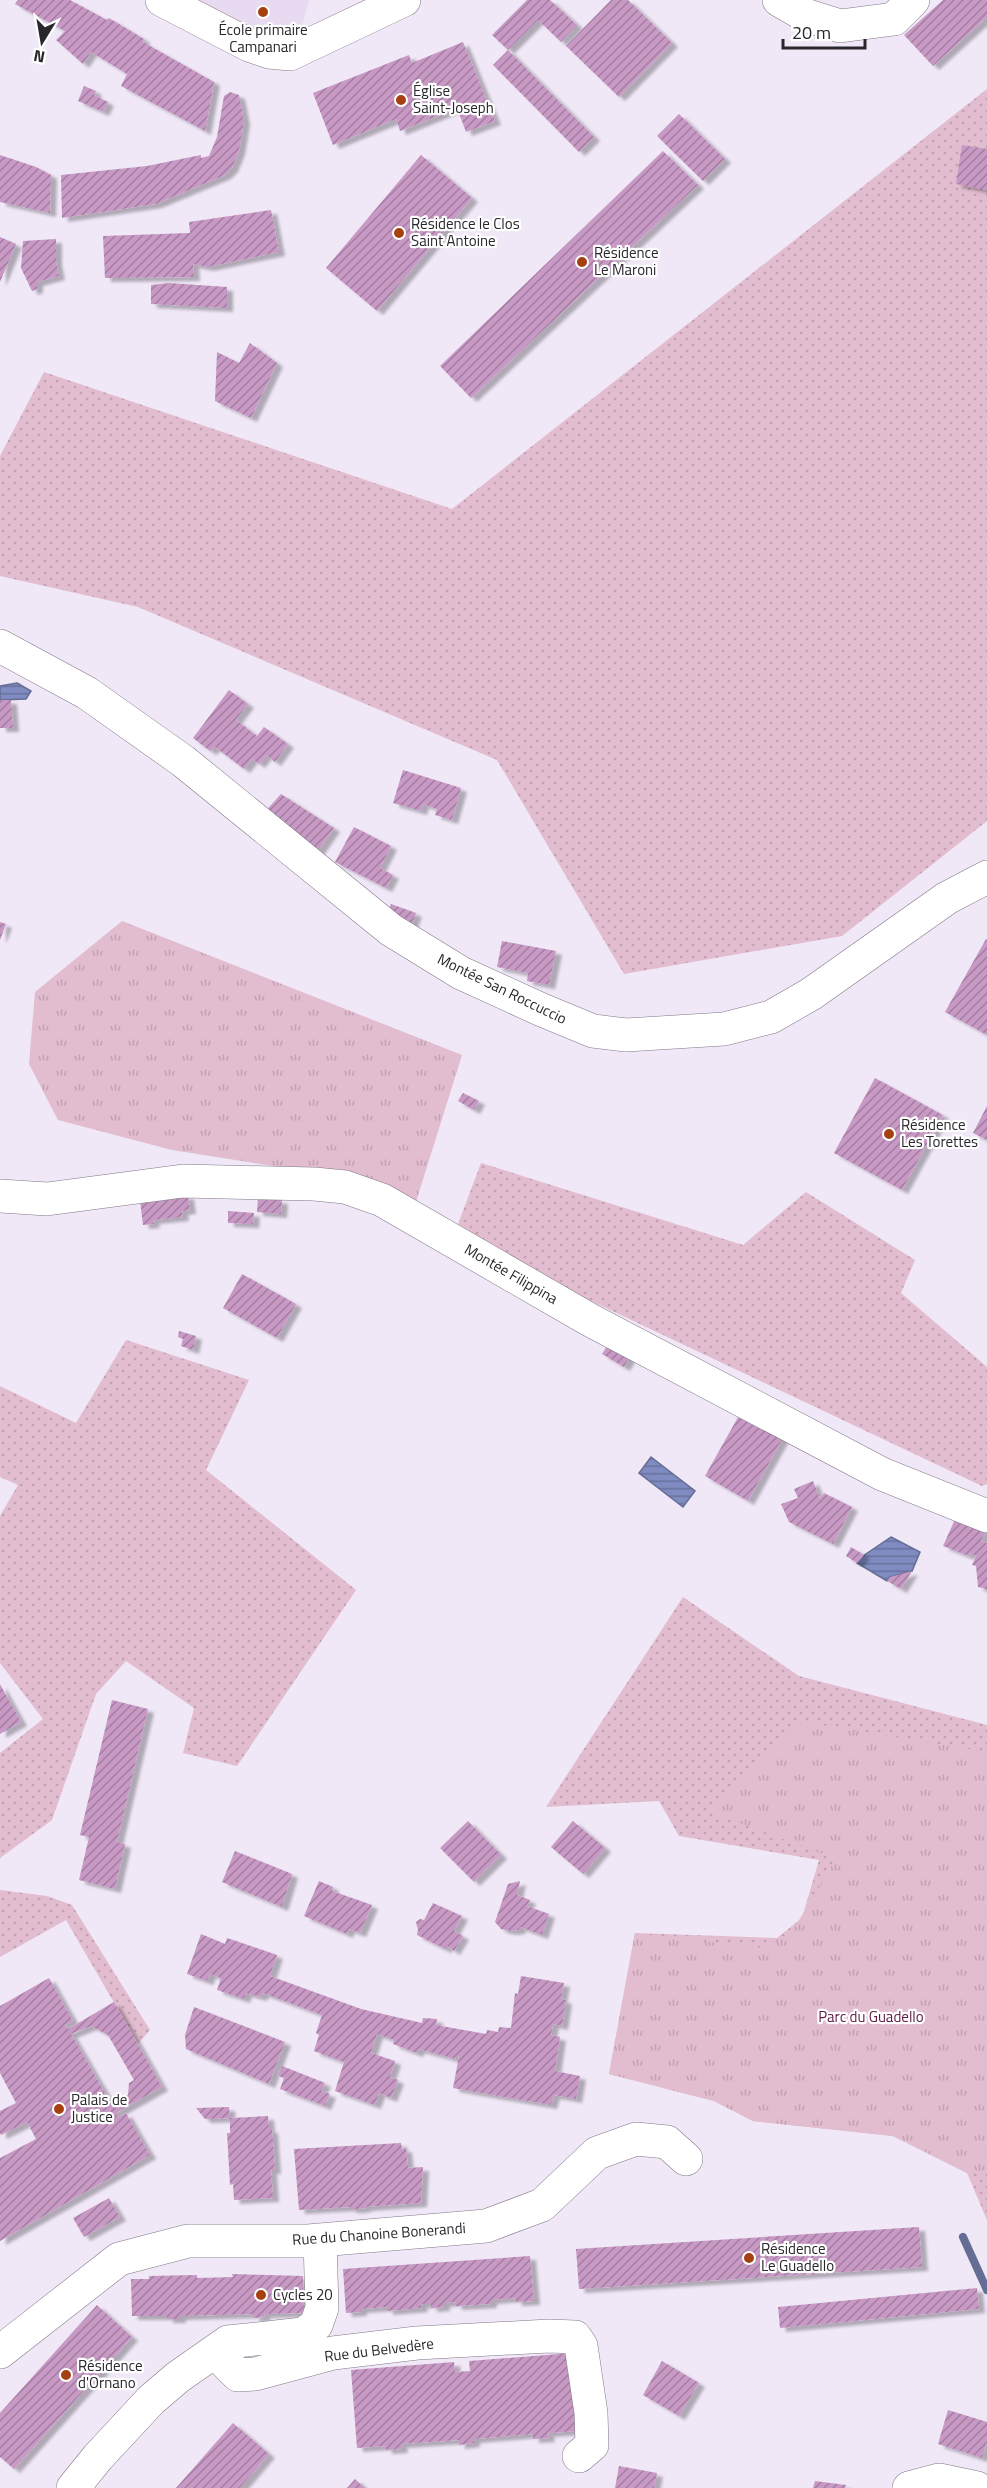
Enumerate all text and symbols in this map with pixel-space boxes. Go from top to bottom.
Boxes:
marker: École primaire Campanari [256,5,270,19]
north arrow [12,12,72,72]
scale bar [783,12,866,50]
place label: École primaire Campanari [218,18,308,58]
text: 20 m [792,19,831,46]
text: N [31,44,47,70]
place label: Église Saint-Joseph [413,79,494,119]
marker: Église Saint-Joseph [394,93,408,107]
place label: Résidence le Clos Saint Antoine [411,212,520,252]
marker: Résidence le Clos Saint Antoine [392,226,406,240]
place label: Résidence Le Maroni [594,241,659,281]
marker: Résidence Le Maroni [575,255,589,269]
street label: Montée San Roccuccio [434,947,571,1030]
place label: Résidence Les Torettes [901,1113,978,1153]
marker: Résidence Les Torettes [882,1127,896,1141]
street label: Montée Filippina [460,1237,563,1310]
park label: Parc du Guadello [818,2005,924,2028]
place label: Palais de Justice [71,2088,127,2128]
marker: Palais de Justice [52,2102,66,2116]
street label: Rue du Chanoine Bonerandi [291,2216,467,2251]
place label: Résidence Le Guadello [761,2237,834,2277]
marker: Résidence Le Guadello [742,2251,756,2265]
place label: Cycles 20 [273,2283,333,2306]
marker: Cycles 20 [254,2288,268,2302]
street label: Rue du Belvedère [323,2331,435,2368]
place label: Résidence d'Ornano [78,2354,143,2394]
marker: Résidence d'Ornano [59,2368,73,2382]

